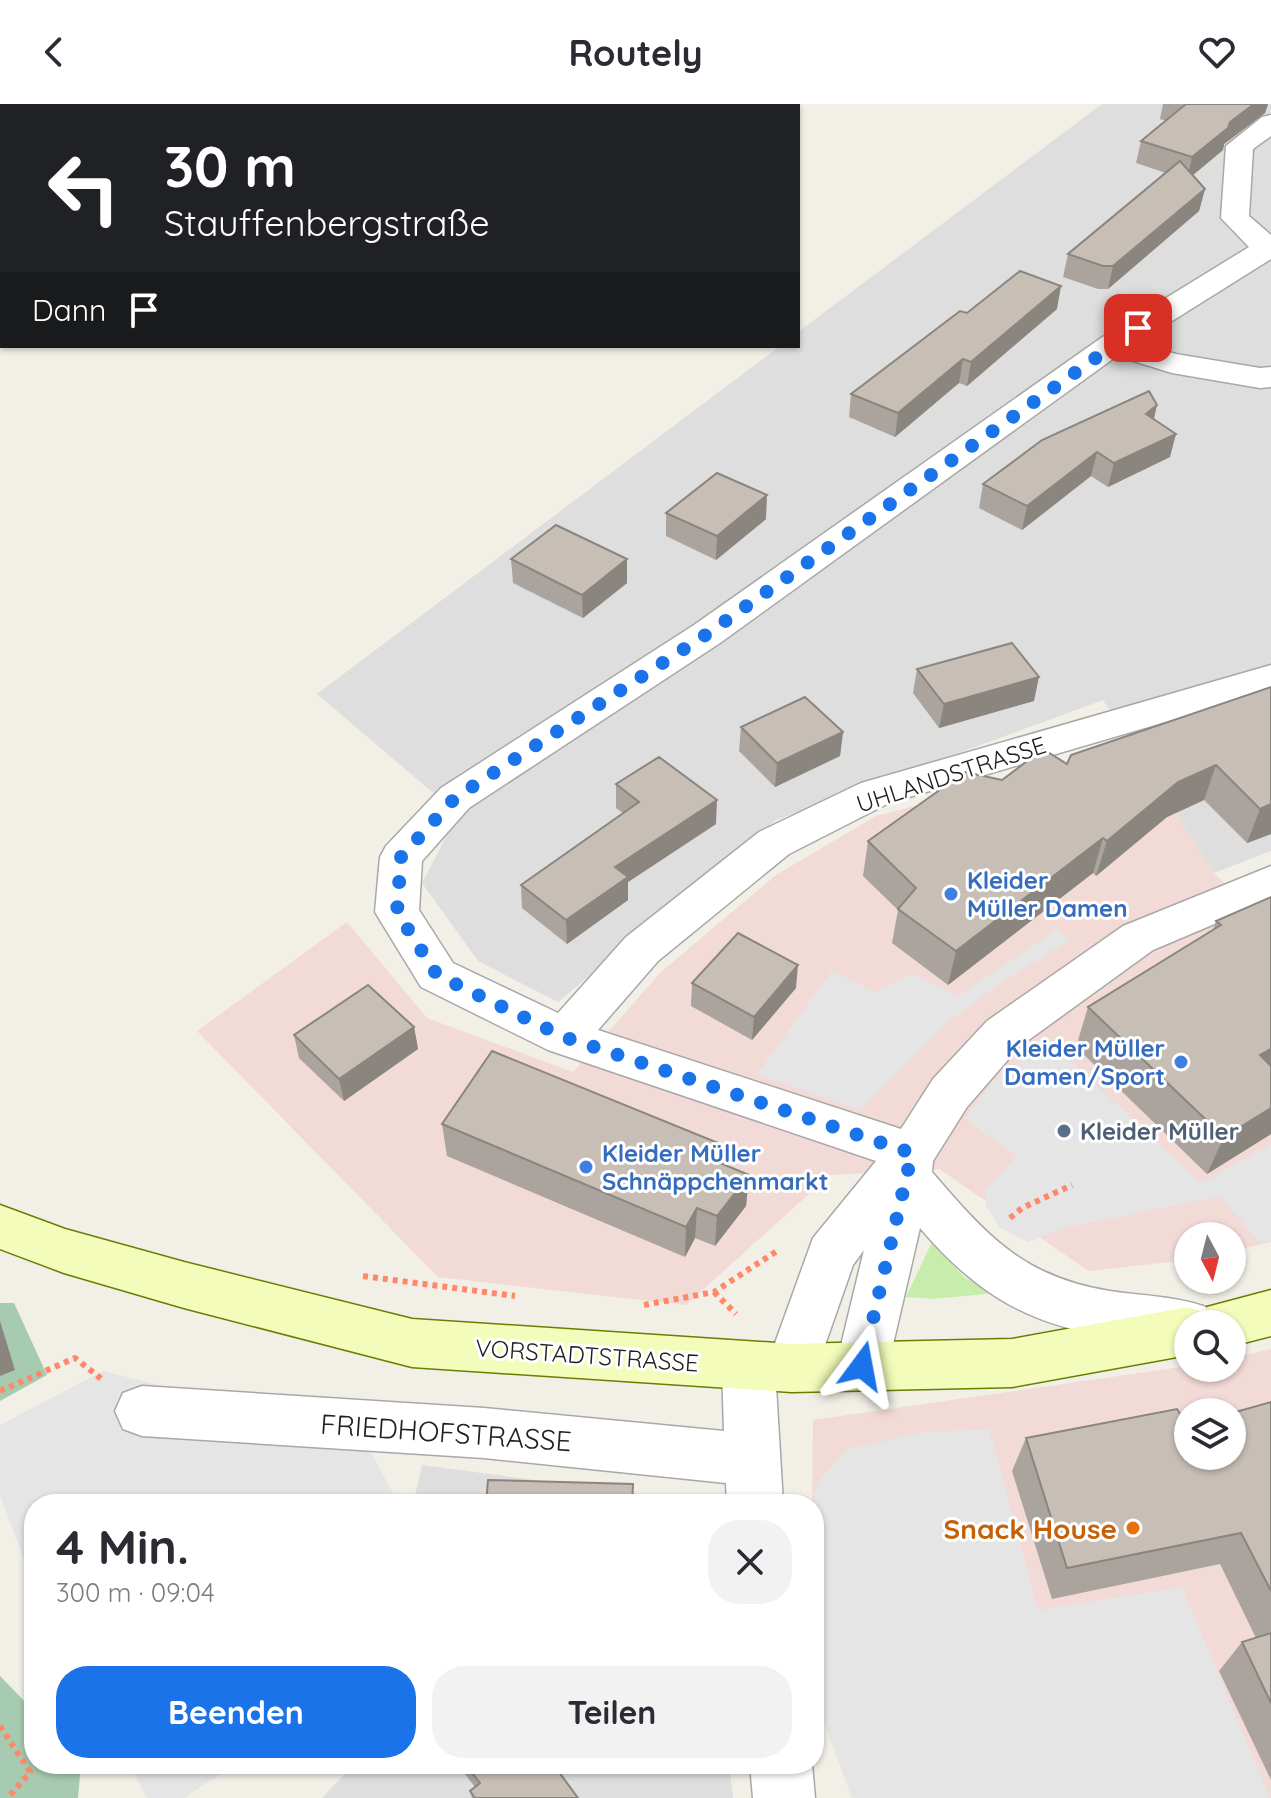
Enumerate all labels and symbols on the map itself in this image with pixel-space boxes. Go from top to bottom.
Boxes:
pin [1104,294,1172,362]
street label: UHLANDSTRASSE [852,729,1050,819]
place label: Kleider Müller Damen [967,865,1128,923]
marker: Kleider Müller Damen [942,885,960,903]
place label: Kleider Müller Damen/Sport [1004,1033,1165,1091]
marker: Kleider Müller Damen/Sport [1172,1053,1190,1071]
place label: Kleider Müller [1080,1116,1239,1146]
marker: Kleider Müller [1055,1122,1073,1140]
place label: Kleider Müller Schnäppchenmarkt [602,1138,829,1196]
marker: Kleider Müller Schnäppchenmarkt [577,1158,595,1176]
north arrow [1174,1222,1246,1294]
position arrow [820,1324,904,1408]
street label: VORSTADTSTRASSE [474,1332,700,1378]
street label: FRIEDHOFSTRASSE [319,1406,573,1458]
place label: Snack House [944,1511,1117,1546]
marker: Snack House [1124,1519,1142,1537]

